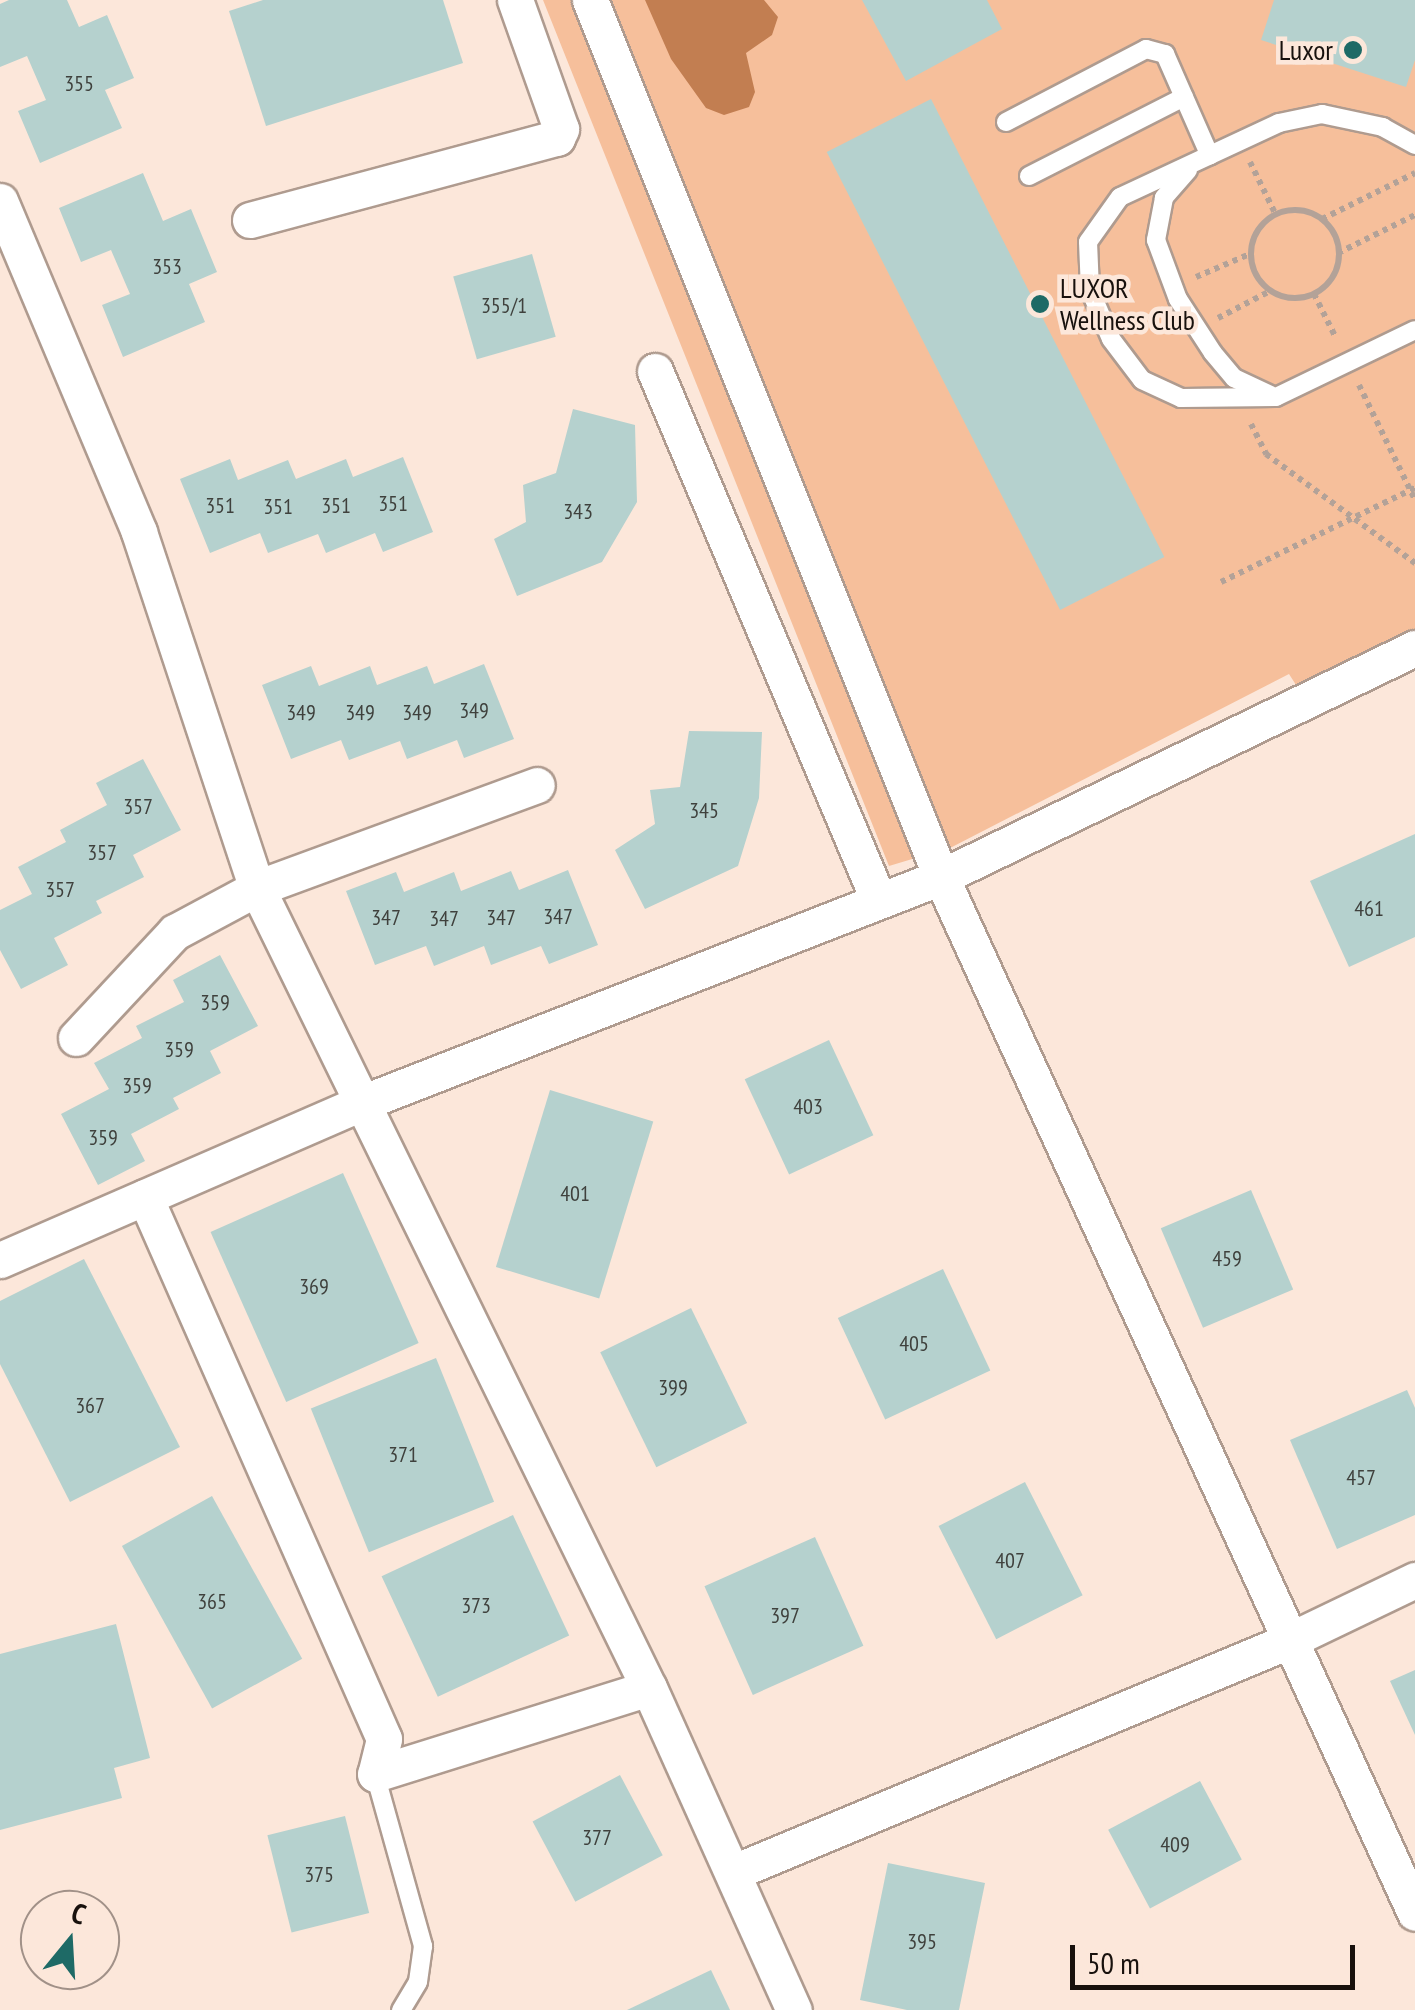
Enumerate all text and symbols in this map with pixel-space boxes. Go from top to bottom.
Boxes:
place label: Luxor [1279,33,1333,67]
marker: Luxor [1342,39,1364,61]
house number: 355 [64,71,94,97]
house number: 353 [152,254,182,280]
place label: LUXOR Wellness Club [1060,271,1195,337]
house number: 355/1 [481,293,527,319]
marker: LUXOR Wellness Club [1029,293,1051,315]
house number: 351 [378,491,408,517]
house number: 351 [205,493,235,519]
house number: 351 [321,493,351,519]
house number: 351 [263,494,293,520]
house number: 343 [563,499,593,525]
house number: 349 [459,698,489,724]
house number: 349 [286,700,316,726]
house number: 349 [345,700,375,726]
house number: 349 [402,700,432,726]
house number: 357 [123,794,153,820]
house number: 345 [689,798,719,824]
house number: 357 [87,840,117,866]
house number: 357 [45,877,75,903]
house number: 461 [1354,896,1384,922]
house number: 347 [543,904,573,930]
house number: 347 [371,905,401,931]
house number: 347 [486,905,516,931]
house number: 347 [429,906,459,932]
house number: 359 [200,990,230,1016]
house number: 359 [164,1037,194,1063]
house number: 359 [122,1073,152,1099]
house number: 403 [793,1094,823,1120]
house number: 359 [88,1125,118,1151]
house number: 401 [560,1181,590,1207]
house number: 459 [1212,1246,1242,1272]
house number: 369 [299,1274,329,1300]
house number: 405 [899,1331,929,1357]
house number: 399 [658,1375,688,1401]
house number: 367 [75,1393,105,1419]
house number: 371 [388,1442,418,1468]
house number: 457 [1346,1465,1376,1491]
house number: 407 [995,1548,1025,1574]
house number: 365 [197,1589,227,1615]
house number: 373 [461,1593,491,1619]
house number: 397 [770,1603,800,1629]
house number: 377 [582,1825,612,1851]
house number: 409 [1160,1832,1190,1858]
house number: 375 [304,1862,334,1888]
north arrow [20,1890,120,1990]
text: С [67,1893,91,1932]
scale bar [1075,1925,1360,1987]
house number: 395 [907,1929,937,1955]
text: 50 m [1087,1943,1140,1982]

